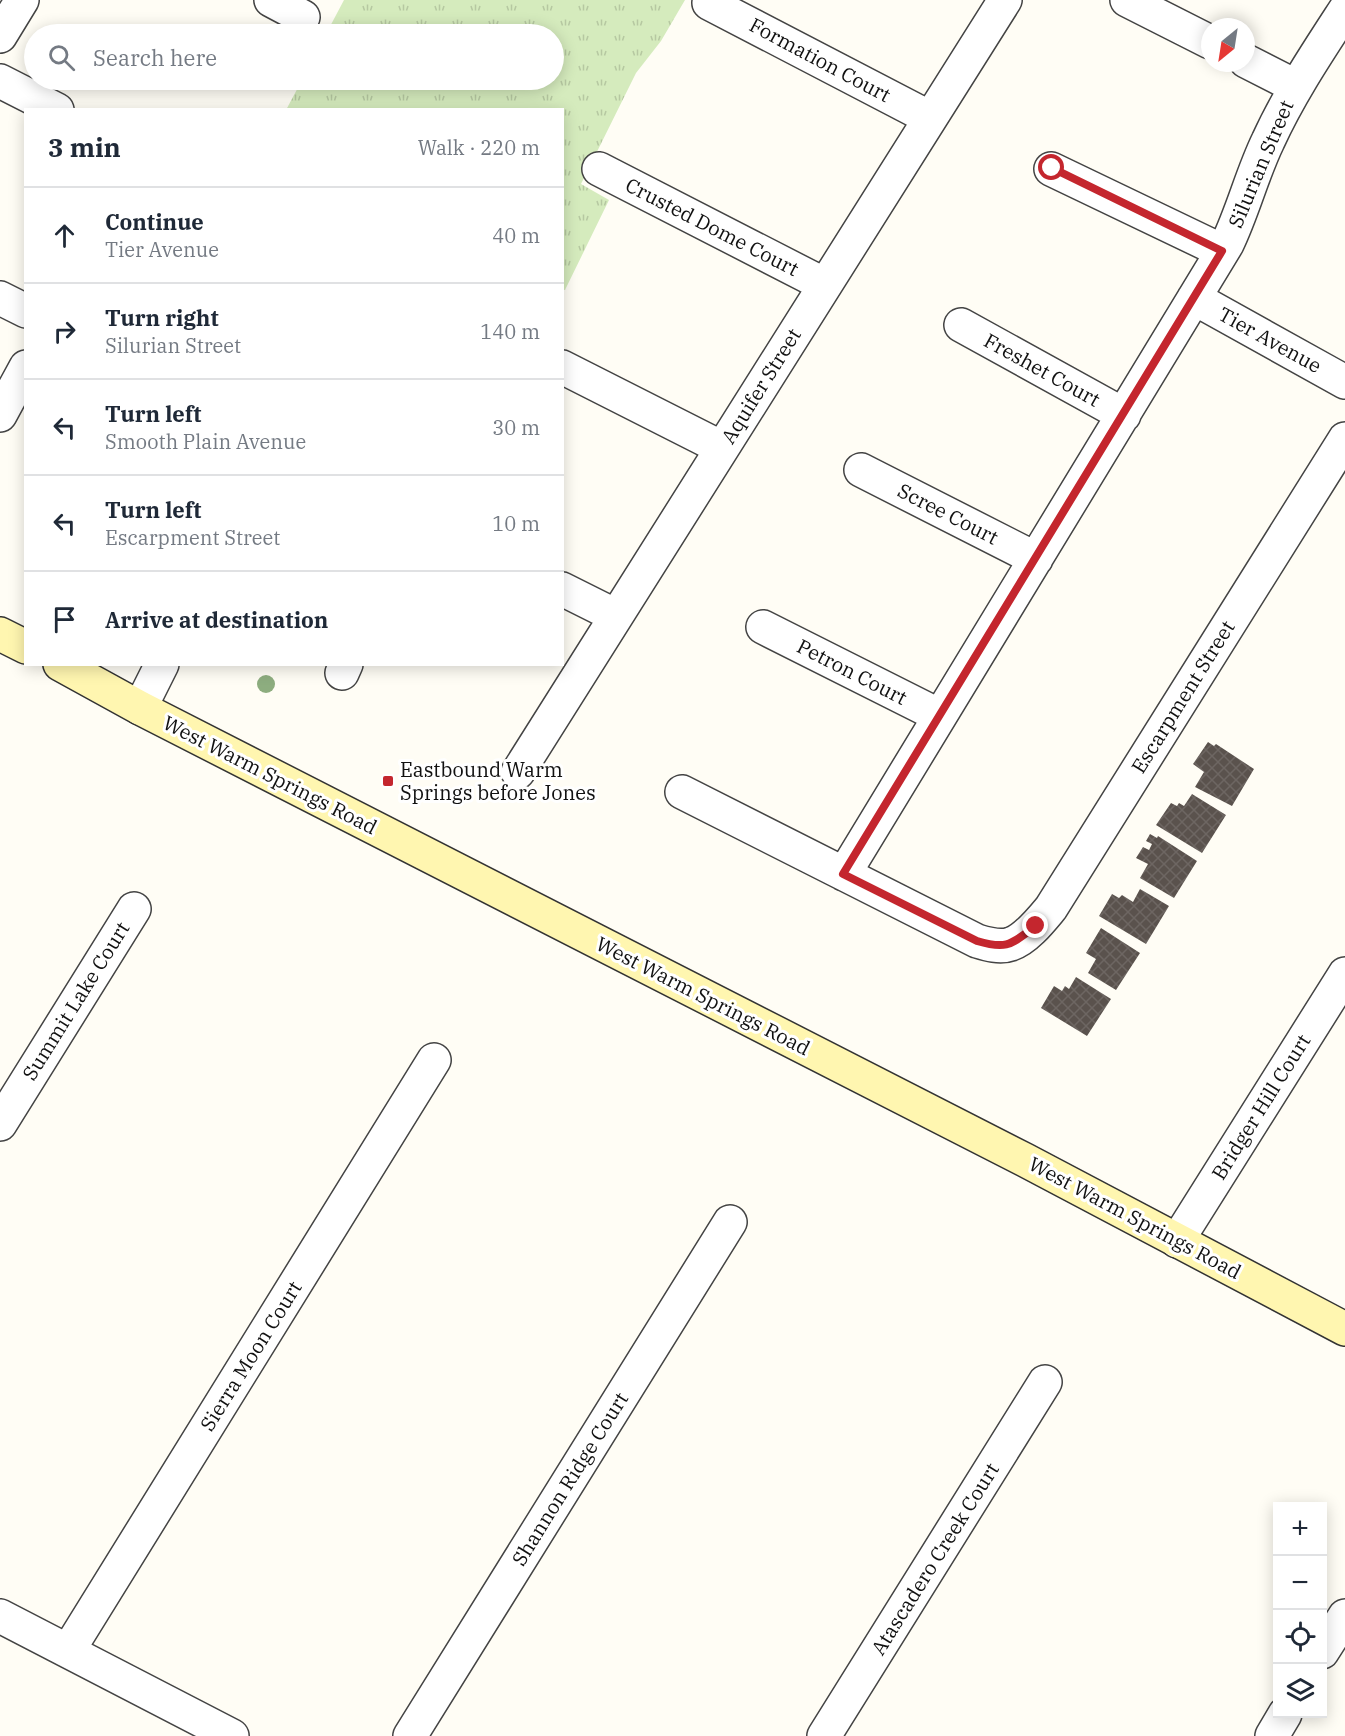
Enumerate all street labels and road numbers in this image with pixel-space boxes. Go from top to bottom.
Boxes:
street label: Formation Court [745,11,896,108]
street label: Silurian Street [1222,96,1300,232]
street label: Crusted Dome Court [621,171,803,282]
street label: Tier Avenue [1214,300,1327,379]
street label: Aquifer Street [714,323,807,449]
street label: Freshet Court [979,327,1105,413]
street label: Scree Court [893,477,1003,550]
street label: Escarpment Street [1125,615,1240,778]
street label: Petron Court [793,632,912,711]
street label: West Warm Springs Road [159,709,382,840]
street label: Summit Lake Court [16,916,135,1085]
street label: West Warm Springs Road [592,930,815,1061]
street label: Bridger Hill Court [1205,1029,1316,1185]
street label: West Warm Springs Road [1024,1150,1246,1285]
street label: Sierra Moon Court [193,1276,308,1436]
street label: Shannon Ridge Court [505,1387,634,1571]
street label: Atascadero Creek Court [864,1457,1005,1660]

